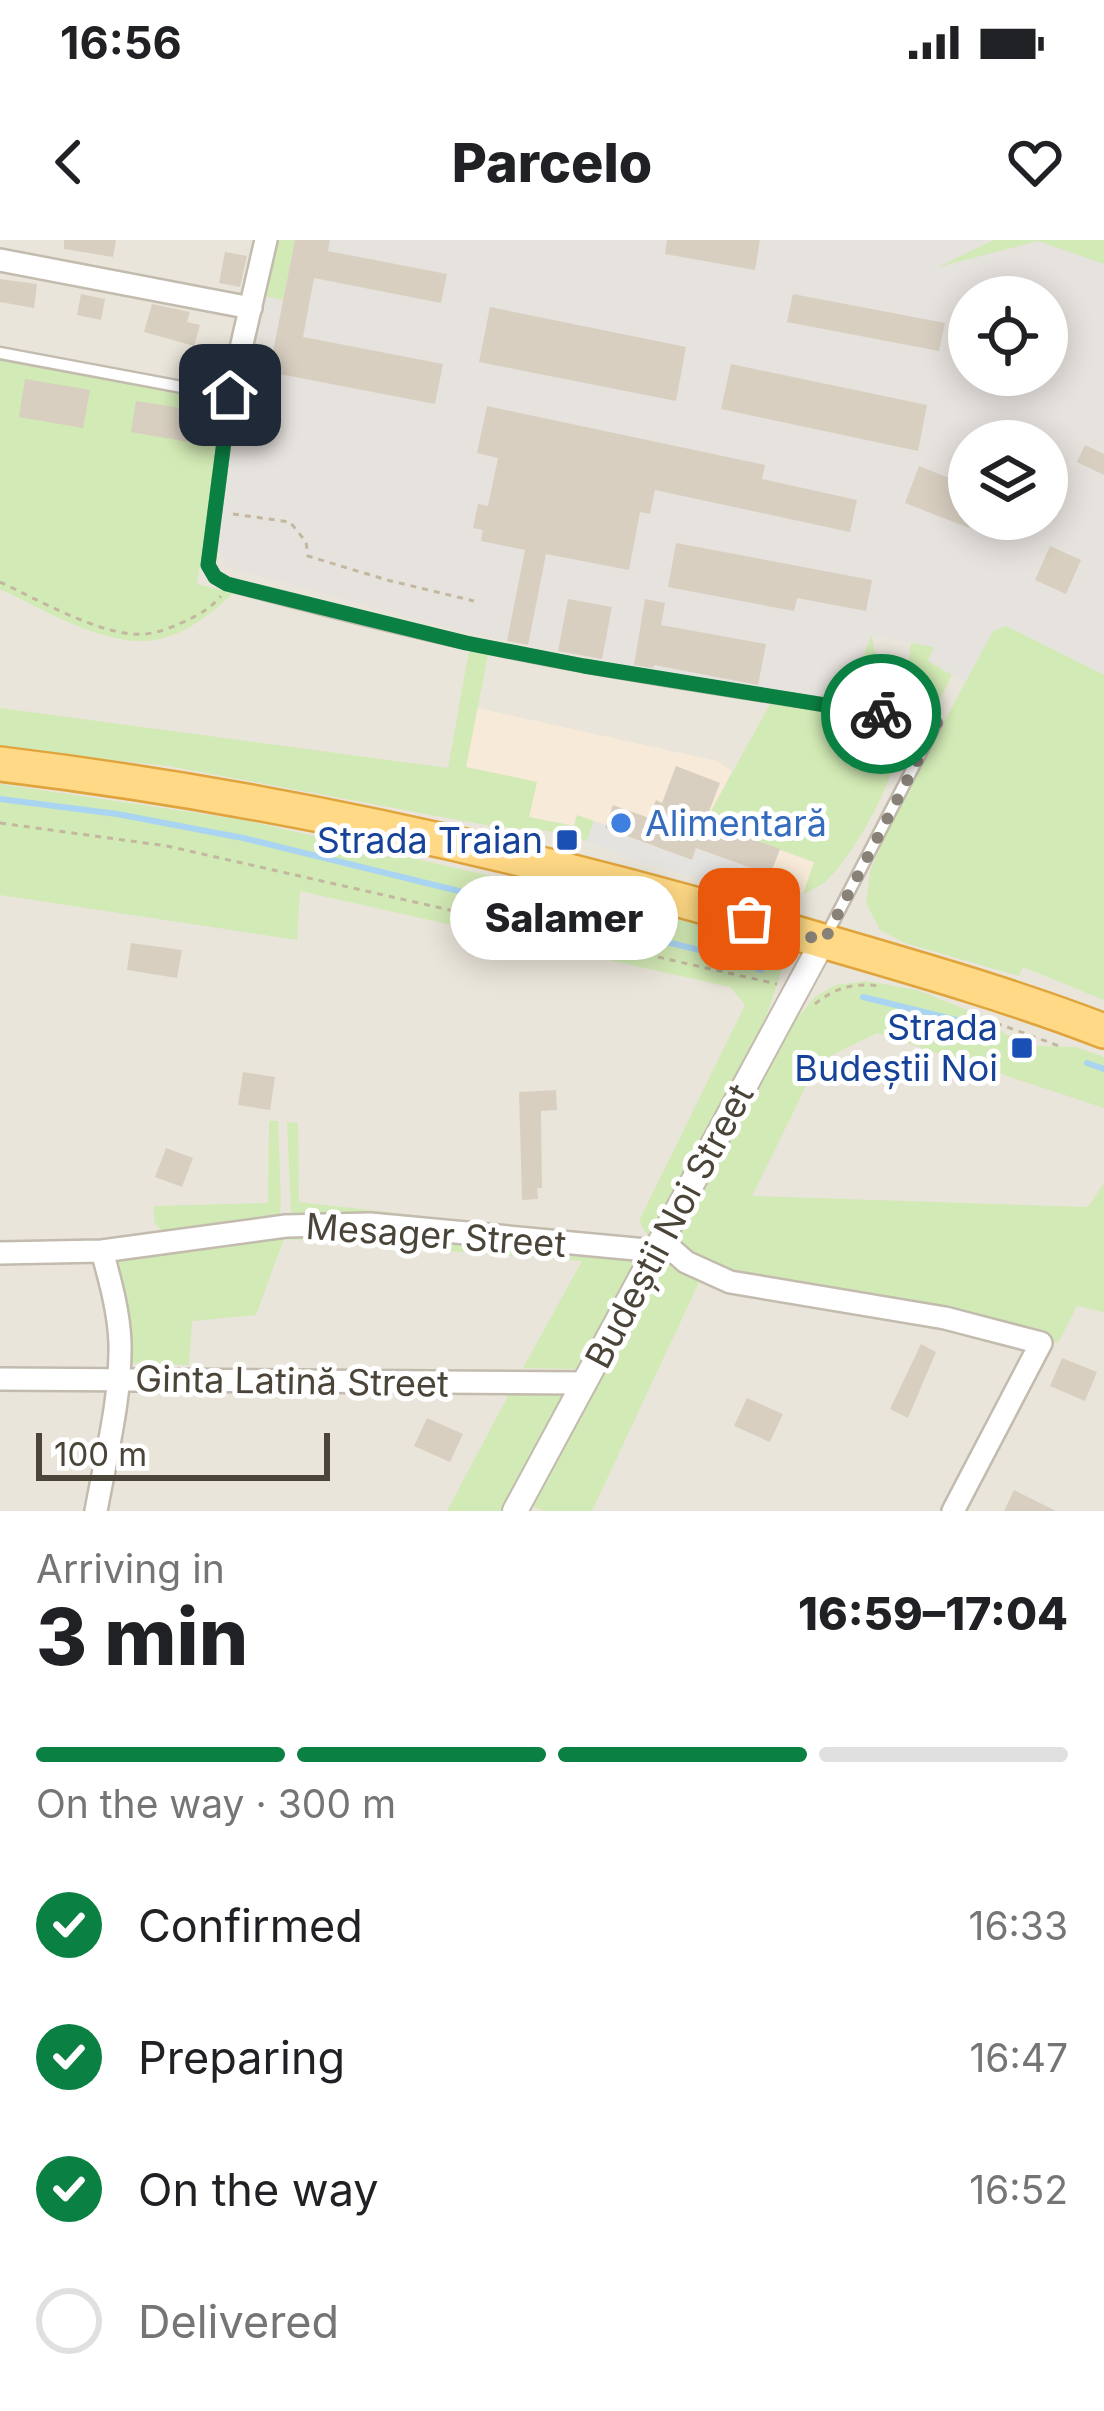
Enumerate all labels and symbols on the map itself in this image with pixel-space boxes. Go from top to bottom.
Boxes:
pin [179,344,281,446]
courier [821,654,941,774]
place label: Alimentară [645,801,827,845]
marker: Alimentară [608,810,634,836]
place label: Strada Traian [317,818,543,862]
marker: Strada Traian [554,827,580,853]
pin [698,868,800,970]
callout: Salamer [449,877,677,961]
place label: Strada Budeștii Noi [794,1005,998,1090]
marker: Strada Budeștii Noi [1009,1035,1035,1061]
street label: Budeștii Noi Street [576,1076,763,1376]
street label: Mesager Street [304,1204,568,1266]
street label: Ginta Latină Street [135,1356,449,1406]
scale bar [36,1427,330,1480]

